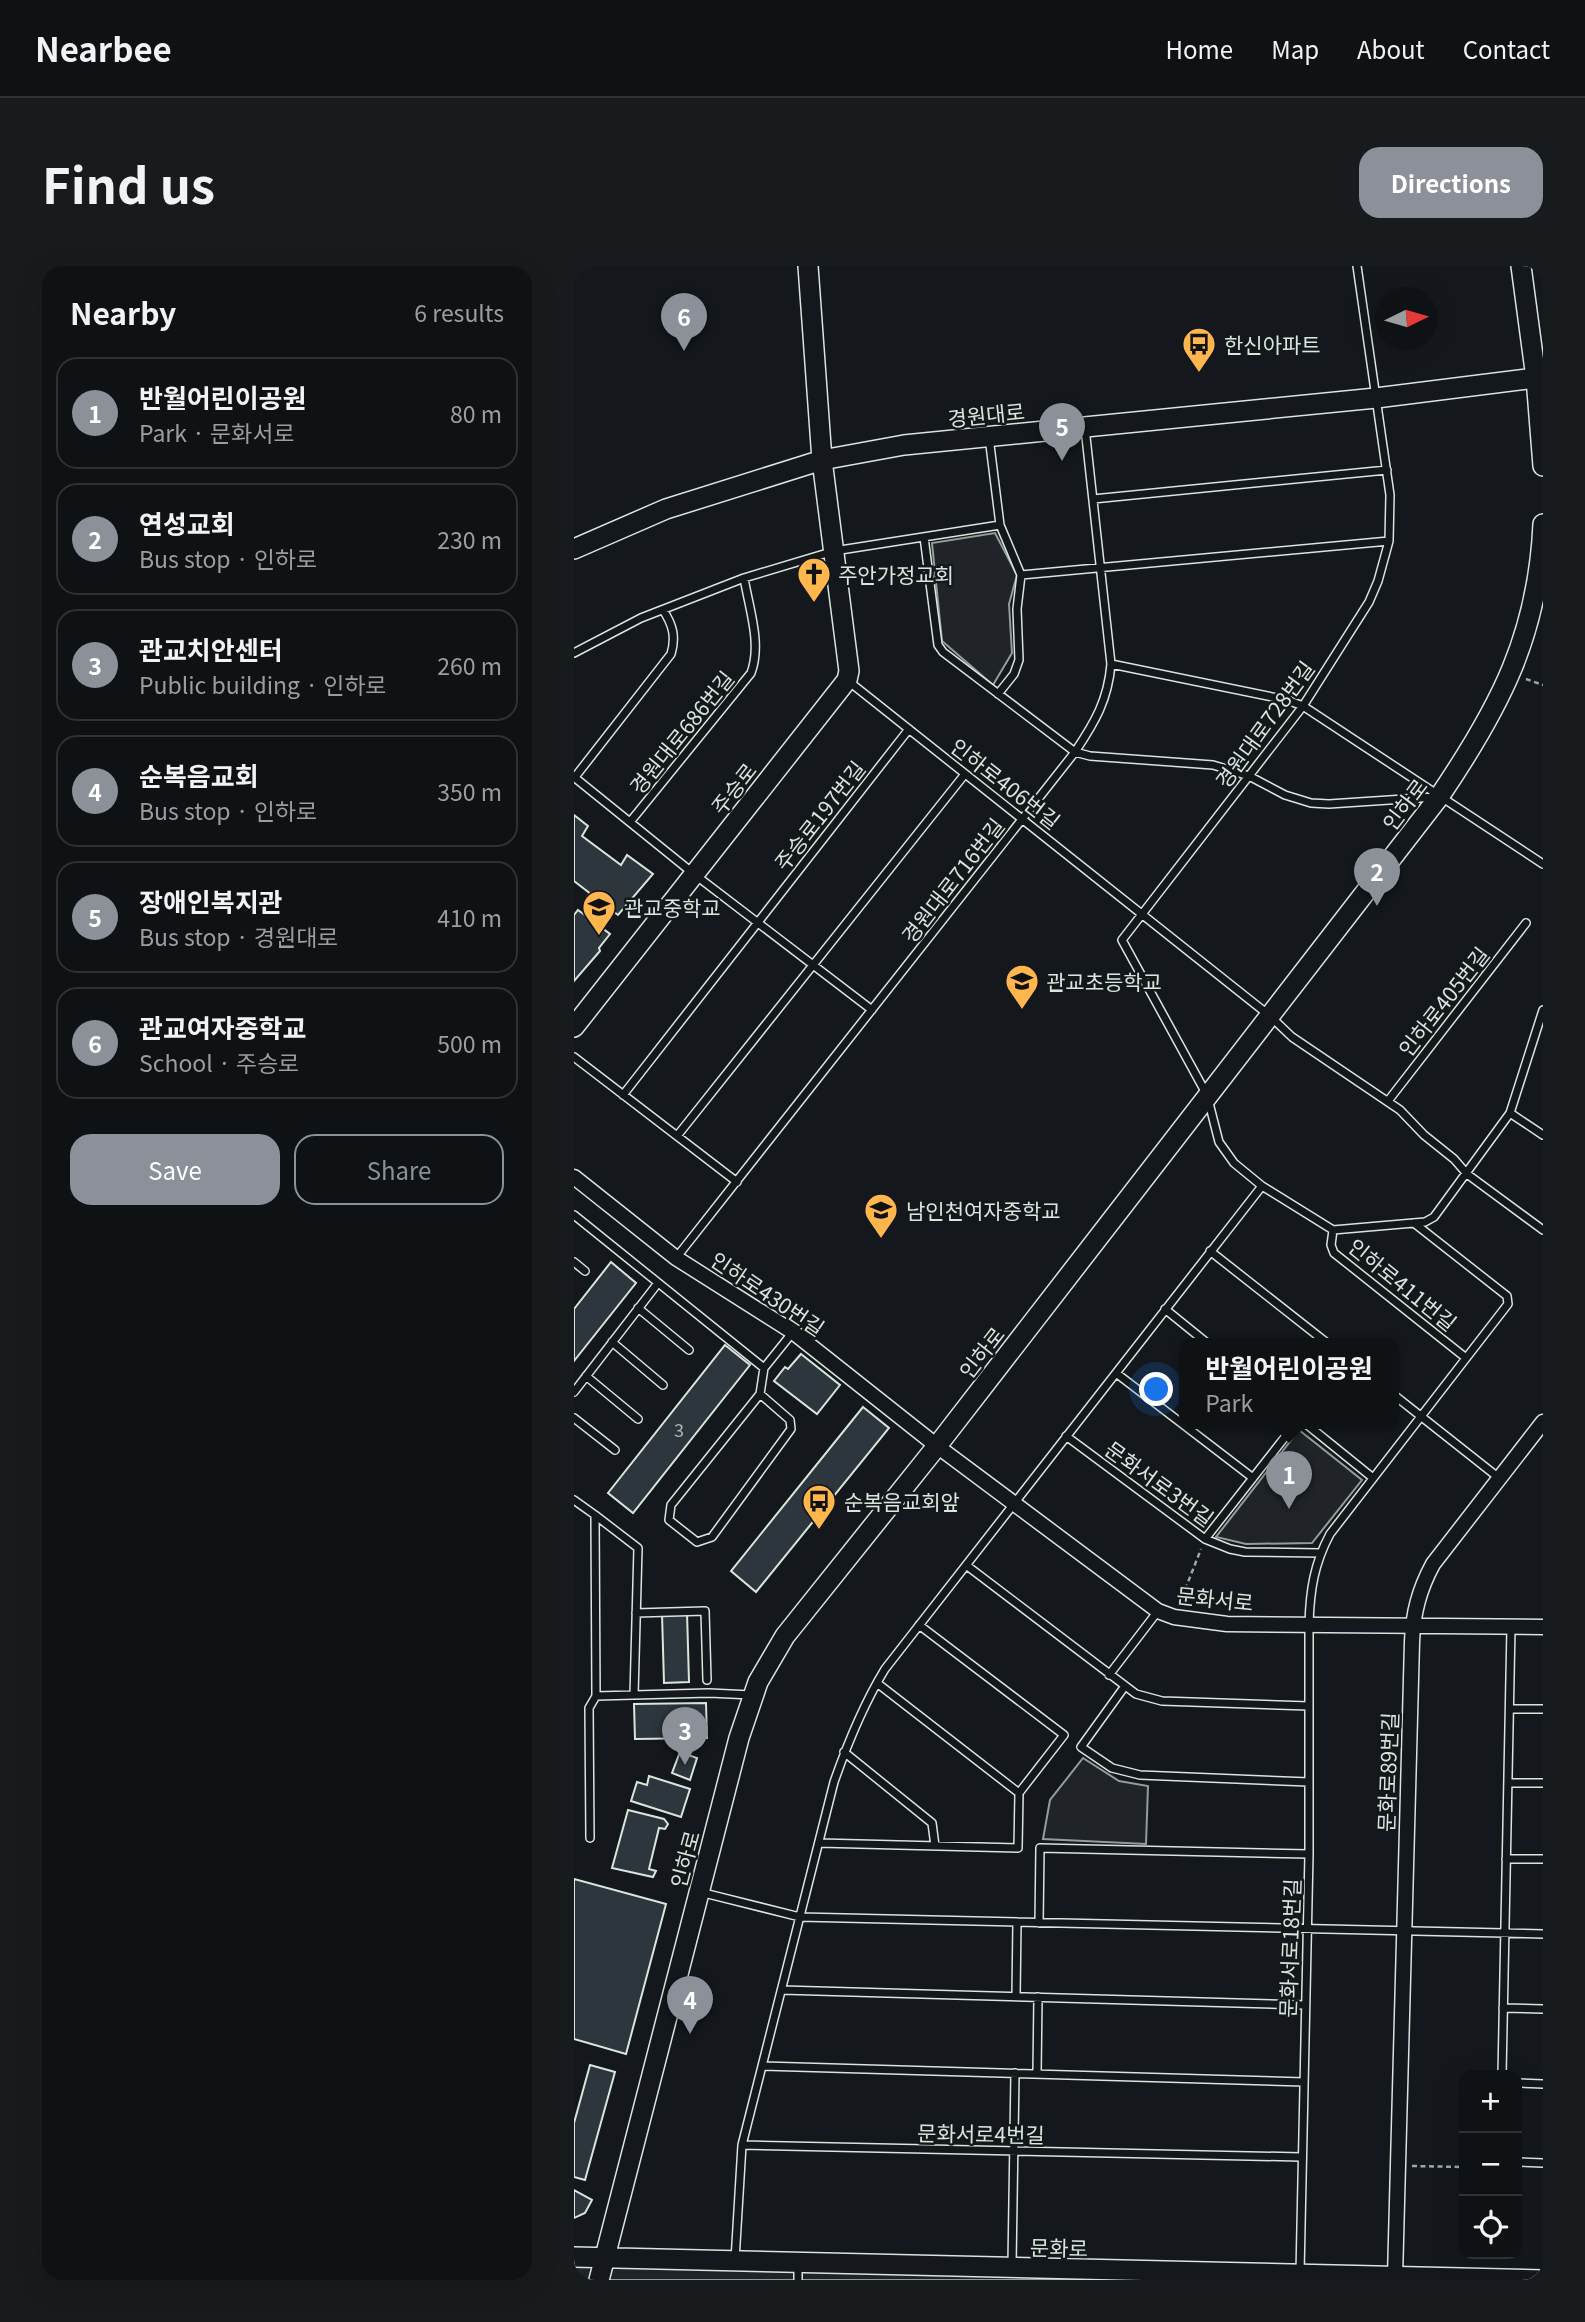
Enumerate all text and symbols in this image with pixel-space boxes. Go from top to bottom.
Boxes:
text: Nearbee [35,24,172,72]
text: Home [1166,31,1233,66]
text: Map [1271,31,1319,66]
text: About [1357,31,1425,66]
text: Contact [1463,31,1550,66]
text: Find us [42,147,215,218]
button: Directions [1359,147,1543,218]
north arrow [1375,287,1438,350]
text: Nearby [70,290,176,334]
pin: 6 [661,293,707,351]
text: 6 results [414,295,504,329]
bus stop icon: 한신아파트 [1180,325,1218,374]
place label: 한신아파트 [1224,329,1321,359]
text: 반월어린이공원 [139,378,306,415]
street label: 경원대로 [946,395,1026,433]
text: 1 [88,396,102,430]
text: 80 m [450,396,502,430]
pin: 5 [1039,403,1085,461]
text: Park · 문화서로 [139,415,295,449]
text: 연성교회 [139,504,235,541]
text: 2 [88,522,102,556]
text: 230 m [437,522,502,556]
text: Bus stop · 인하로 [139,541,317,575]
church icon: 주안가정교회 [795,555,833,604]
place label: 주안가정교회 [838,559,954,589]
text: 관교치안센터 [139,630,283,667]
text: 3 [88,648,102,682]
text: 260 m [437,648,502,682]
street label: 경원대로728번길 [1208,654,1320,794]
street label: 경원대로686번길 [622,664,740,800]
text: Public building · 인하로 [139,667,387,701]
street label: 인하로406번길 [945,731,1067,835]
street label: 주승로197번길 [767,754,871,876]
text: 순복음교회 [139,756,259,793]
street label: 주승로 [703,756,763,820]
street label: 인하로 [1375,772,1433,836]
text: 4 [88,774,102,808]
text: 350 m [437,774,502,808]
text: Bus stop · 인하로 [139,793,317,827]
street label: 경원대로716번길 [894,811,1010,949]
pin: 2 [1354,848,1400,906]
text: 장애인복지관 [139,882,283,919]
school or university icon: 관교중학교 [580,888,618,937]
place label: 관교중학교 [624,892,721,922]
text: 5 [88,900,102,934]
text: 410 m [437,900,502,934]
text: Bus stop · 경원대로 [139,919,338,953]
street label: 인하로405번길 [1391,940,1495,1062]
school or university icon: 관교초등학교 [1003,962,1041,1011]
place label: 관교초등학교 [1046,966,1162,996]
text: 관교여자중학교 [139,1008,306,1045]
text: 6 [88,1026,102,1060]
text: 500 m [437,1026,502,1060]
text: School · 주승로 [139,1045,300,1079]
button: Save [70,1134,280,1205]
button: Share [294,1134,504,1205]
school or university icon: 남인천여자중학교 [862,1191,900,1240]
place label: 남인천여자중학교 [906,1195,1061,1225]
street label: 인하로411번길 [1342,1231,1464,1337]
street label: 인하로430번길 [705,1244,831,1342]
street label: 인하로 [951,1320,1011,1384]
popup [1179,1338,1399,1429]
text: 반월어린이공원 [1205,1348,1373,1385]
your location [1139,1372,1173,1406]
text: Park [1205,1385,1253,1419]
house number: 3 [674,1416,684,1442]
street label: 문화서로3번길 [1100,1433,1220,1533]
pin: 1 [1266,1451,1312,1509]
bus stop icon: 순복음교회앞 [800,1482,838,1531]
place label: 순복음교회앞 [844,1486,960,1516]
street label: 문화서로 [1175,1579,1255,1617]
pin: 3 [662,1707,708,1765]
street label: 문화로89번길 [1370,1712,1404,1832]
street label: 인하로 [662,1827,706,1891]
street label: 문화서로18번길 [1272,1878,1306,2018]
pin: 4 [667,1976,713,2034]
map controls [1459,2070,1522,2259]
button: + [1459,2070,1522,2133]
street label: 문화서로4번길 [917,2117,1045,2149]
button: − [1459,2133,1522,2196]
button: locate [1459,2196,1522,2259]
street label: 문화로 [1030,2231,1088,2263]

